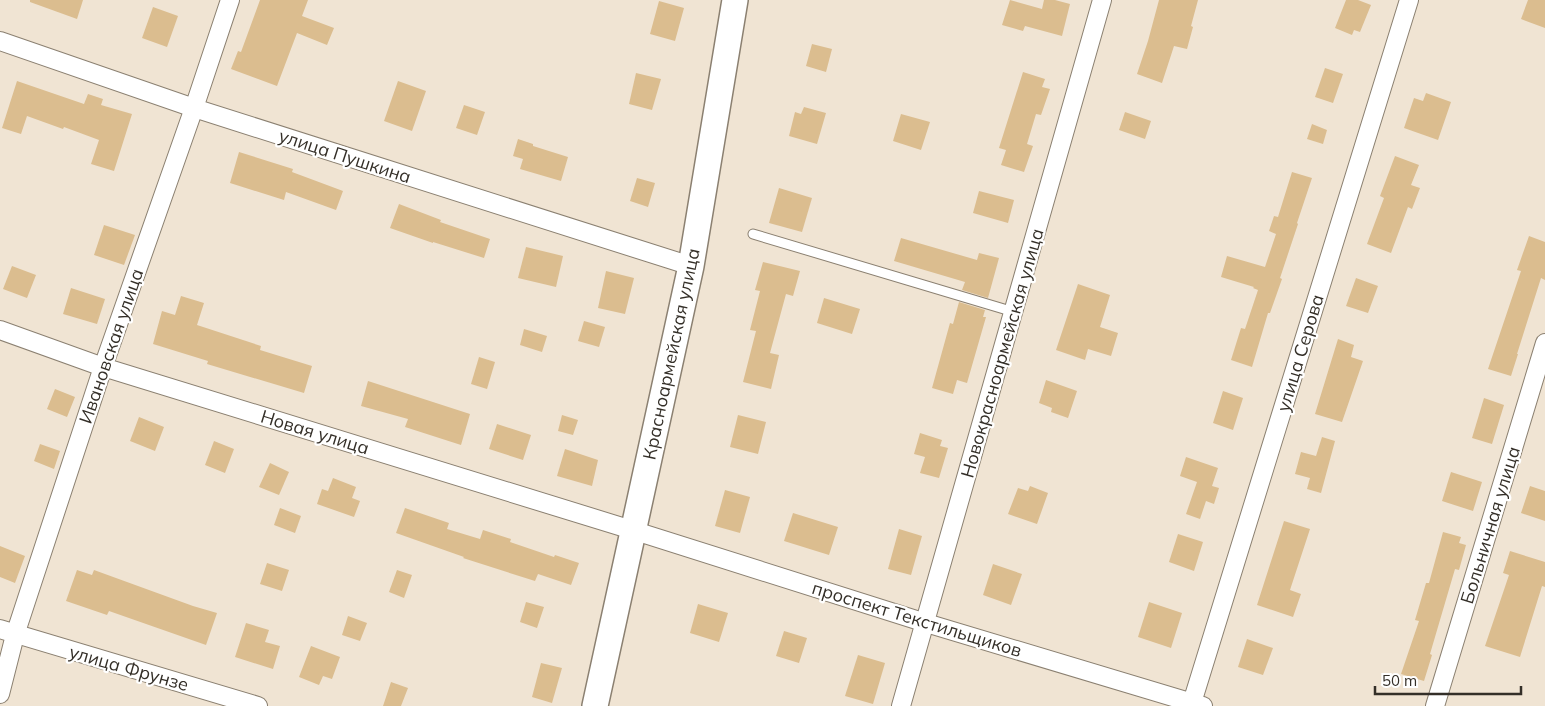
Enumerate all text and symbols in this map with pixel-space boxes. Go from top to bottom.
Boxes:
street label: улица Пушкина [276,124,414,188]
street label: Новокрасноармейская улица [955,226,1049,480]
street label: Красноармейская улица [637,246,705,462]
street label: Ивановская улица [74,265,148,427]
street label: улица Серова [1271,291,1329,415]
street label: Новая улица [258,405,372,459]
street label: Больничная улица [1455,444,1525,606]
street label: проспект Текстильщиков [809,576,1025,662]
street label: улица Фрунзе [67,640,191,696]
scale bar [1375,664,1521,696]
text: 50 m [1382,671,1417,690]

